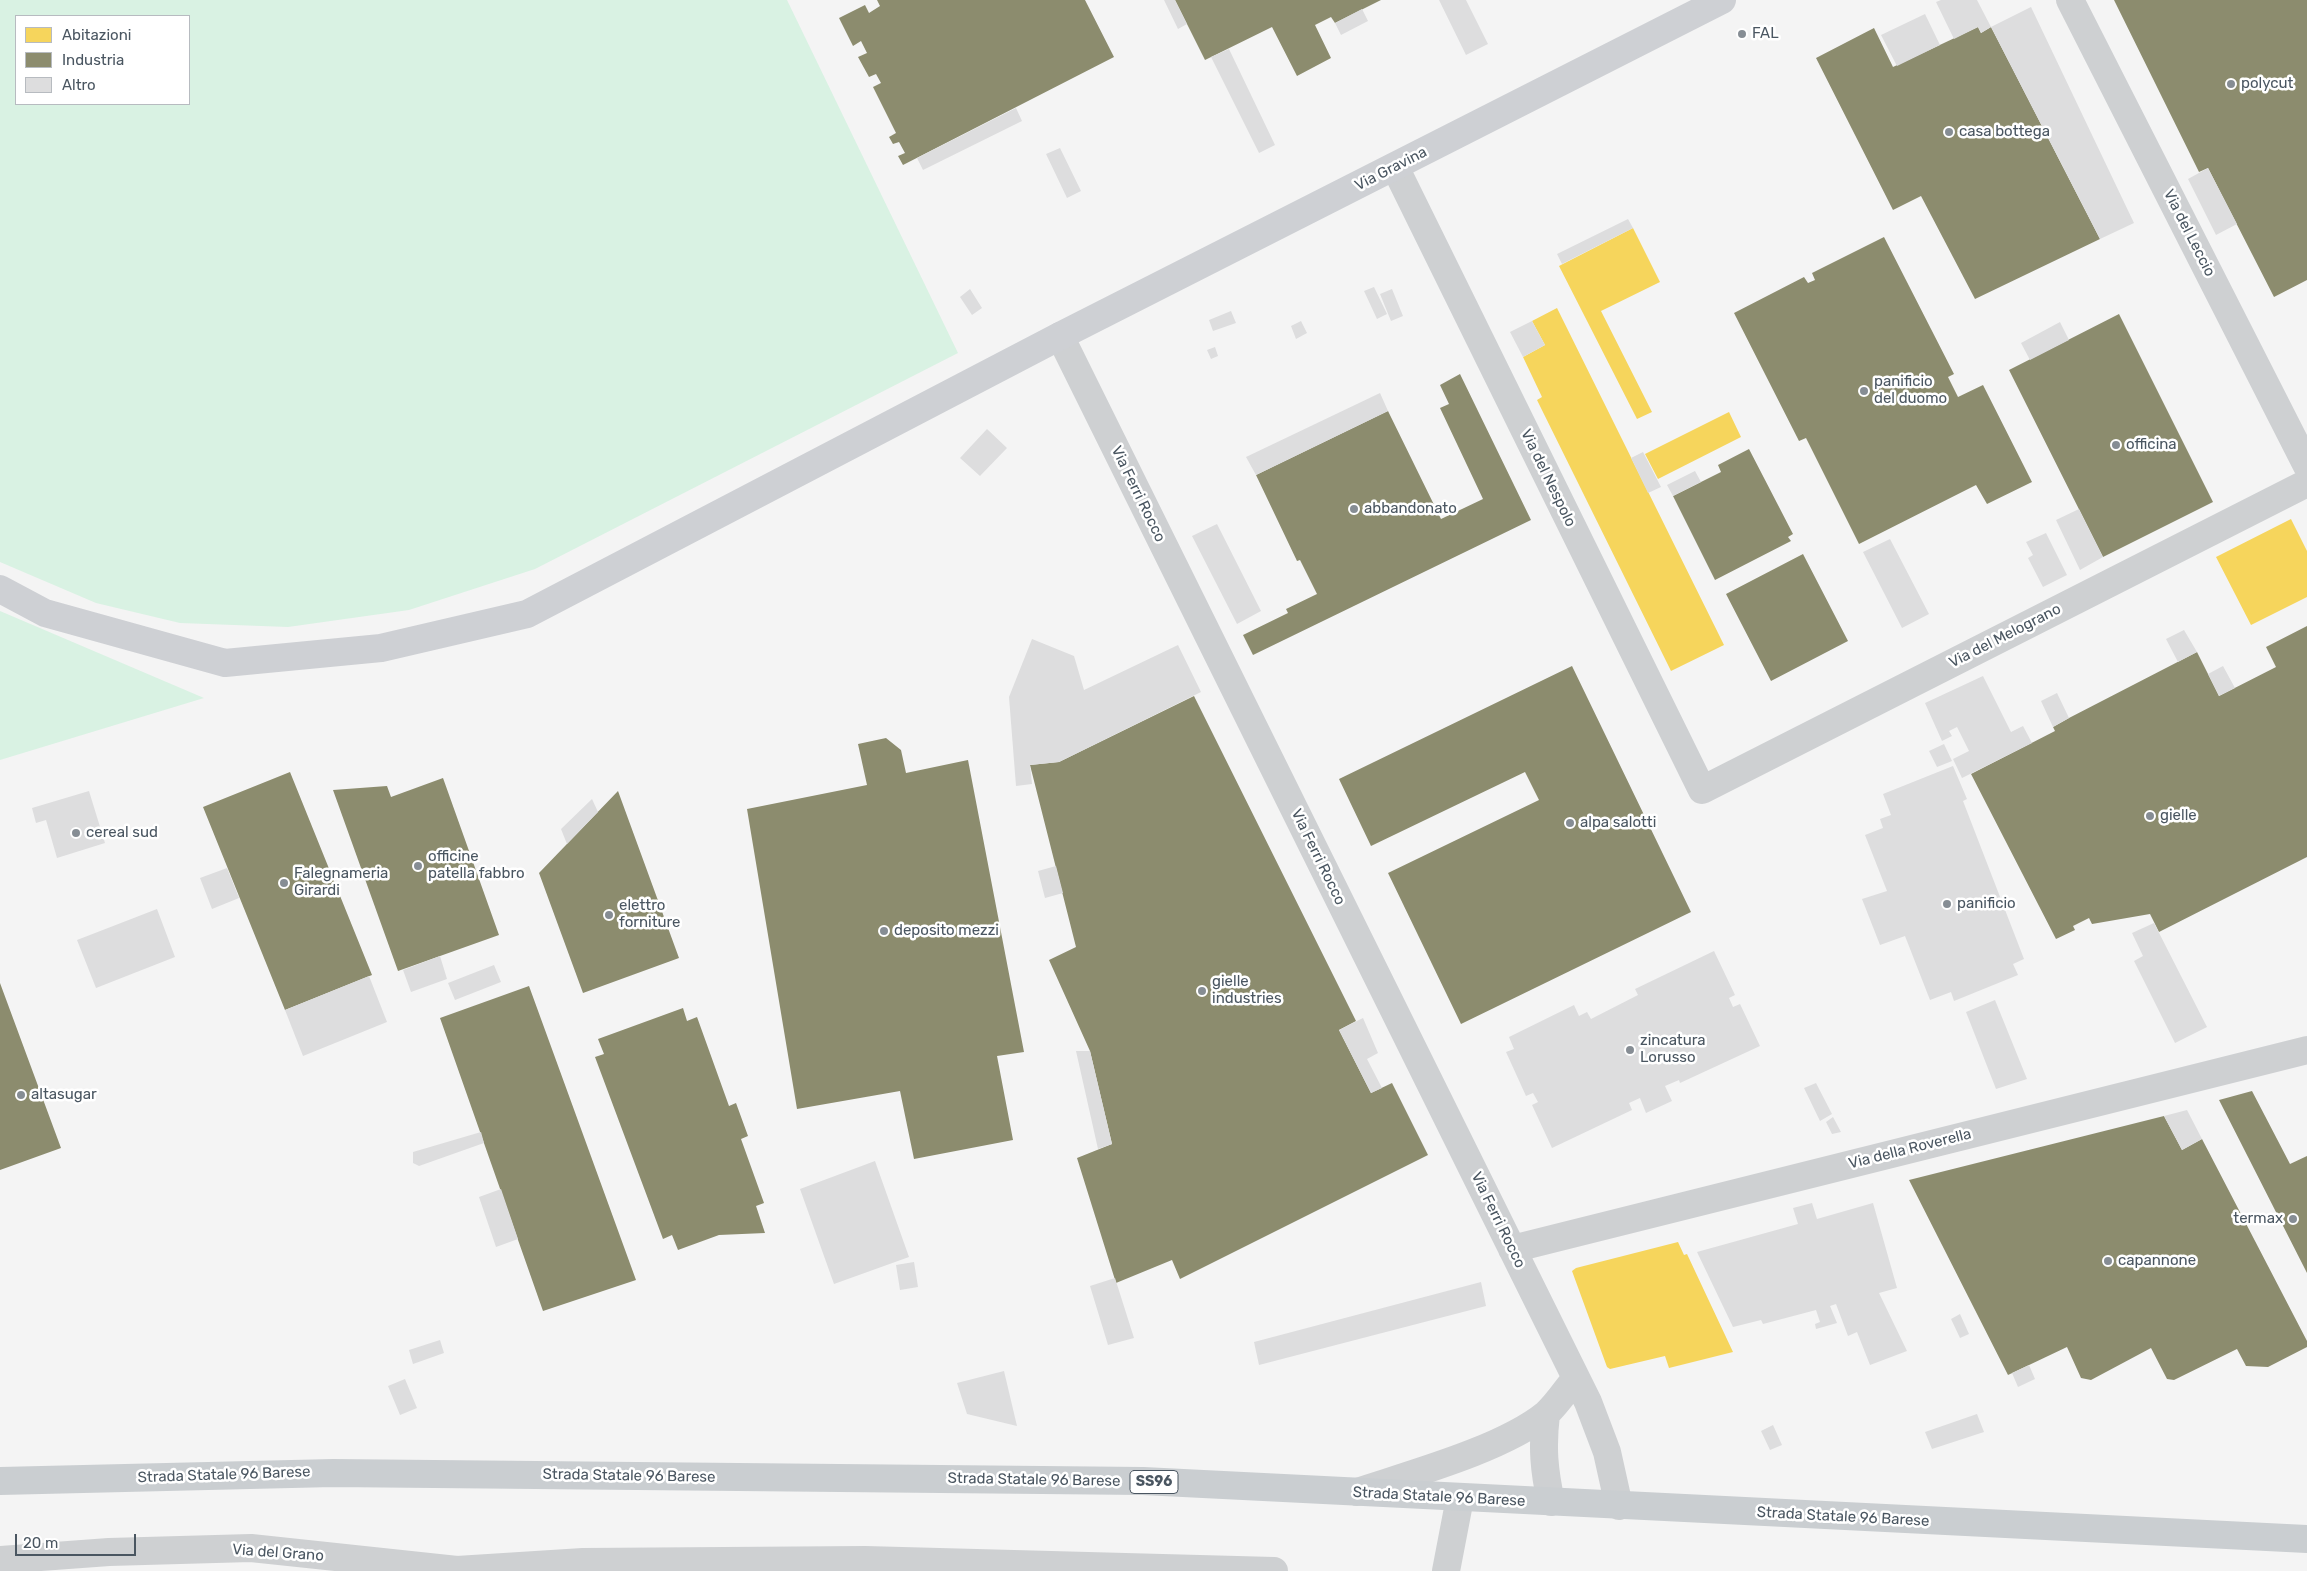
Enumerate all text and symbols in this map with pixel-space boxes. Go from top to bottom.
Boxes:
legend [15,15,190,105]
place label: FAL [1752,25,1779,43]
text: Abitazioni [62,26,131,44]
marker: FAL [1736,28,1748,40]
text: Industria [62,51,124,69]
place label: polycut [2241,75,2293,93]
text: Altro [62,76,96,94]
marker: polycut [2225,78,2237,90]
place label: casa bottega [1959,123,2050,141]
marker: casa bottega [1943,126,1955,138]
street label: Via Gravina [1352,143,1430,195]
street label: Via del Leccio [2159,186,2219,280]
place label: panificio del duomo [1874,373,1947,408]
marker: panificio del duomo [1858,385,1870,397]
street label: Via del Nespolo [1517,426,1579,530]
place label: officina [2126,436,2177,454]
marker: officina [2110,439,2122,451]
street label: Via Ferri Rocco [1107,443,1169,545]
place label: abbandonato [1364,500,1457,518]
marker: abbandonato [1348,503,1360,515]
street label: Via del Melograno [1946,600,2064,672]
street label: Via Ferri Rocco [1287,806,1349,908]
place label: gielle [2160,807,2197,825]
marker: gielle [2144,810,2156,822]
place label: alpa salotti [1580,814,1656,832]
marker: alpa salotti [1564,817,1576,829]
place label: cereal sud [86,824,158,842]
marker: cereal sud [70,827,82,839]
place label: officine patella fabbro [428,848,525,883]
marker: officine patella fabbro [412,860,424,872]
place label: Falegnameria Girardi [294,865,388,900]
marker: Falegnameria Girardi [278,877,290,889]
place label: panificio [1957,895,2016,913]
place label: elettro forniture [619,897,681,932]
marker: panificio [1941,898,1953,910]
marker: elettro forniture [603,909,615,921]
place label: deposito mezzi [894,922,999,940]
marker: deposito mezzi [878,925,890,937]
place label: gielle industries [1212,973,1282,1008]
marker: gielle industries [1196,985,1208,997]
place label: zincatura Lorusso [1640,1032,1706,1067]
marker: zincatura Lorusso [1624,1044,1636,1056]
place label: altasugar [31,1086,97,1104]
marker: altasugar [15,1089,27,1101]
street label: Via della Roverella [1847,1125,1973,1173]
street label: Via Ferri Rocco [1467,1169,1529,1271]
place label: termax [2233,1210,2283,1228]
marker: termax [2287,1213,2299,1225]
place label: capannone [2118,1252,2196,1270]
marker: capannone [2102,1255,2114,1267]
street label: Strada Statale 96 Barese [137,1463,311,1487]
street label: Strada Statale 96 Barese [542,1465,716,1487]
street label: Strada Statale 96 Barese [947,1469,1121,1491]
road number: SS96 [1130,1470,1178,1494]
street label: Strada Statale 96 Barese [1352,1483,1526,1511]
street label: Strada Statale 96 Barese [1756,1503,1930,1531]
scale bar [18,1524,139,1556]
text: 20 m [23,1534,58,1552]
street label: Via del Grano [232,1541,324,1565]

